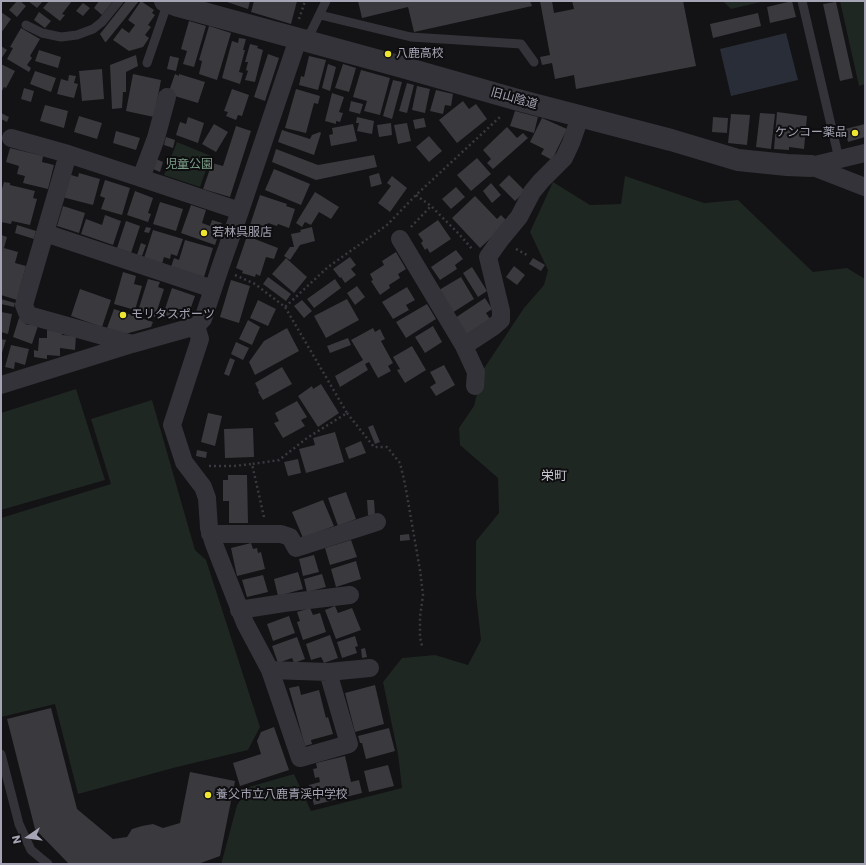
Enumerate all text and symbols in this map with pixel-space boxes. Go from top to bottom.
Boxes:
place label: 八鹿高校 [396,47,444,61]
marker: 八鹿高校 [383,49,393,59]
street label: 旧山陰道 [489,85,539,113]
place label: ケンコー薬品 [775,126,847,140]
marker: ケンコー薬品 [850,128,860,138]
park label: 児童公園 [165,158,213,172]
place label: 若林呉服店 [212,226,272,240]
marker: 若林呉服店 [199,228,209,238]
place label: モリタスポーツ [131,308,215,322]
marker: モリタスポーツ [118,310,128,320]
district label: 栄町 [541,469,567,485]
place label: 養父市立八鹿青渓中学校 [216,788,348,802]
marker: 養父市立八鹿青渓中学校 [203,790,213,800]
north arrow [8,817,48,857]
text: N [8,834,25,846]

